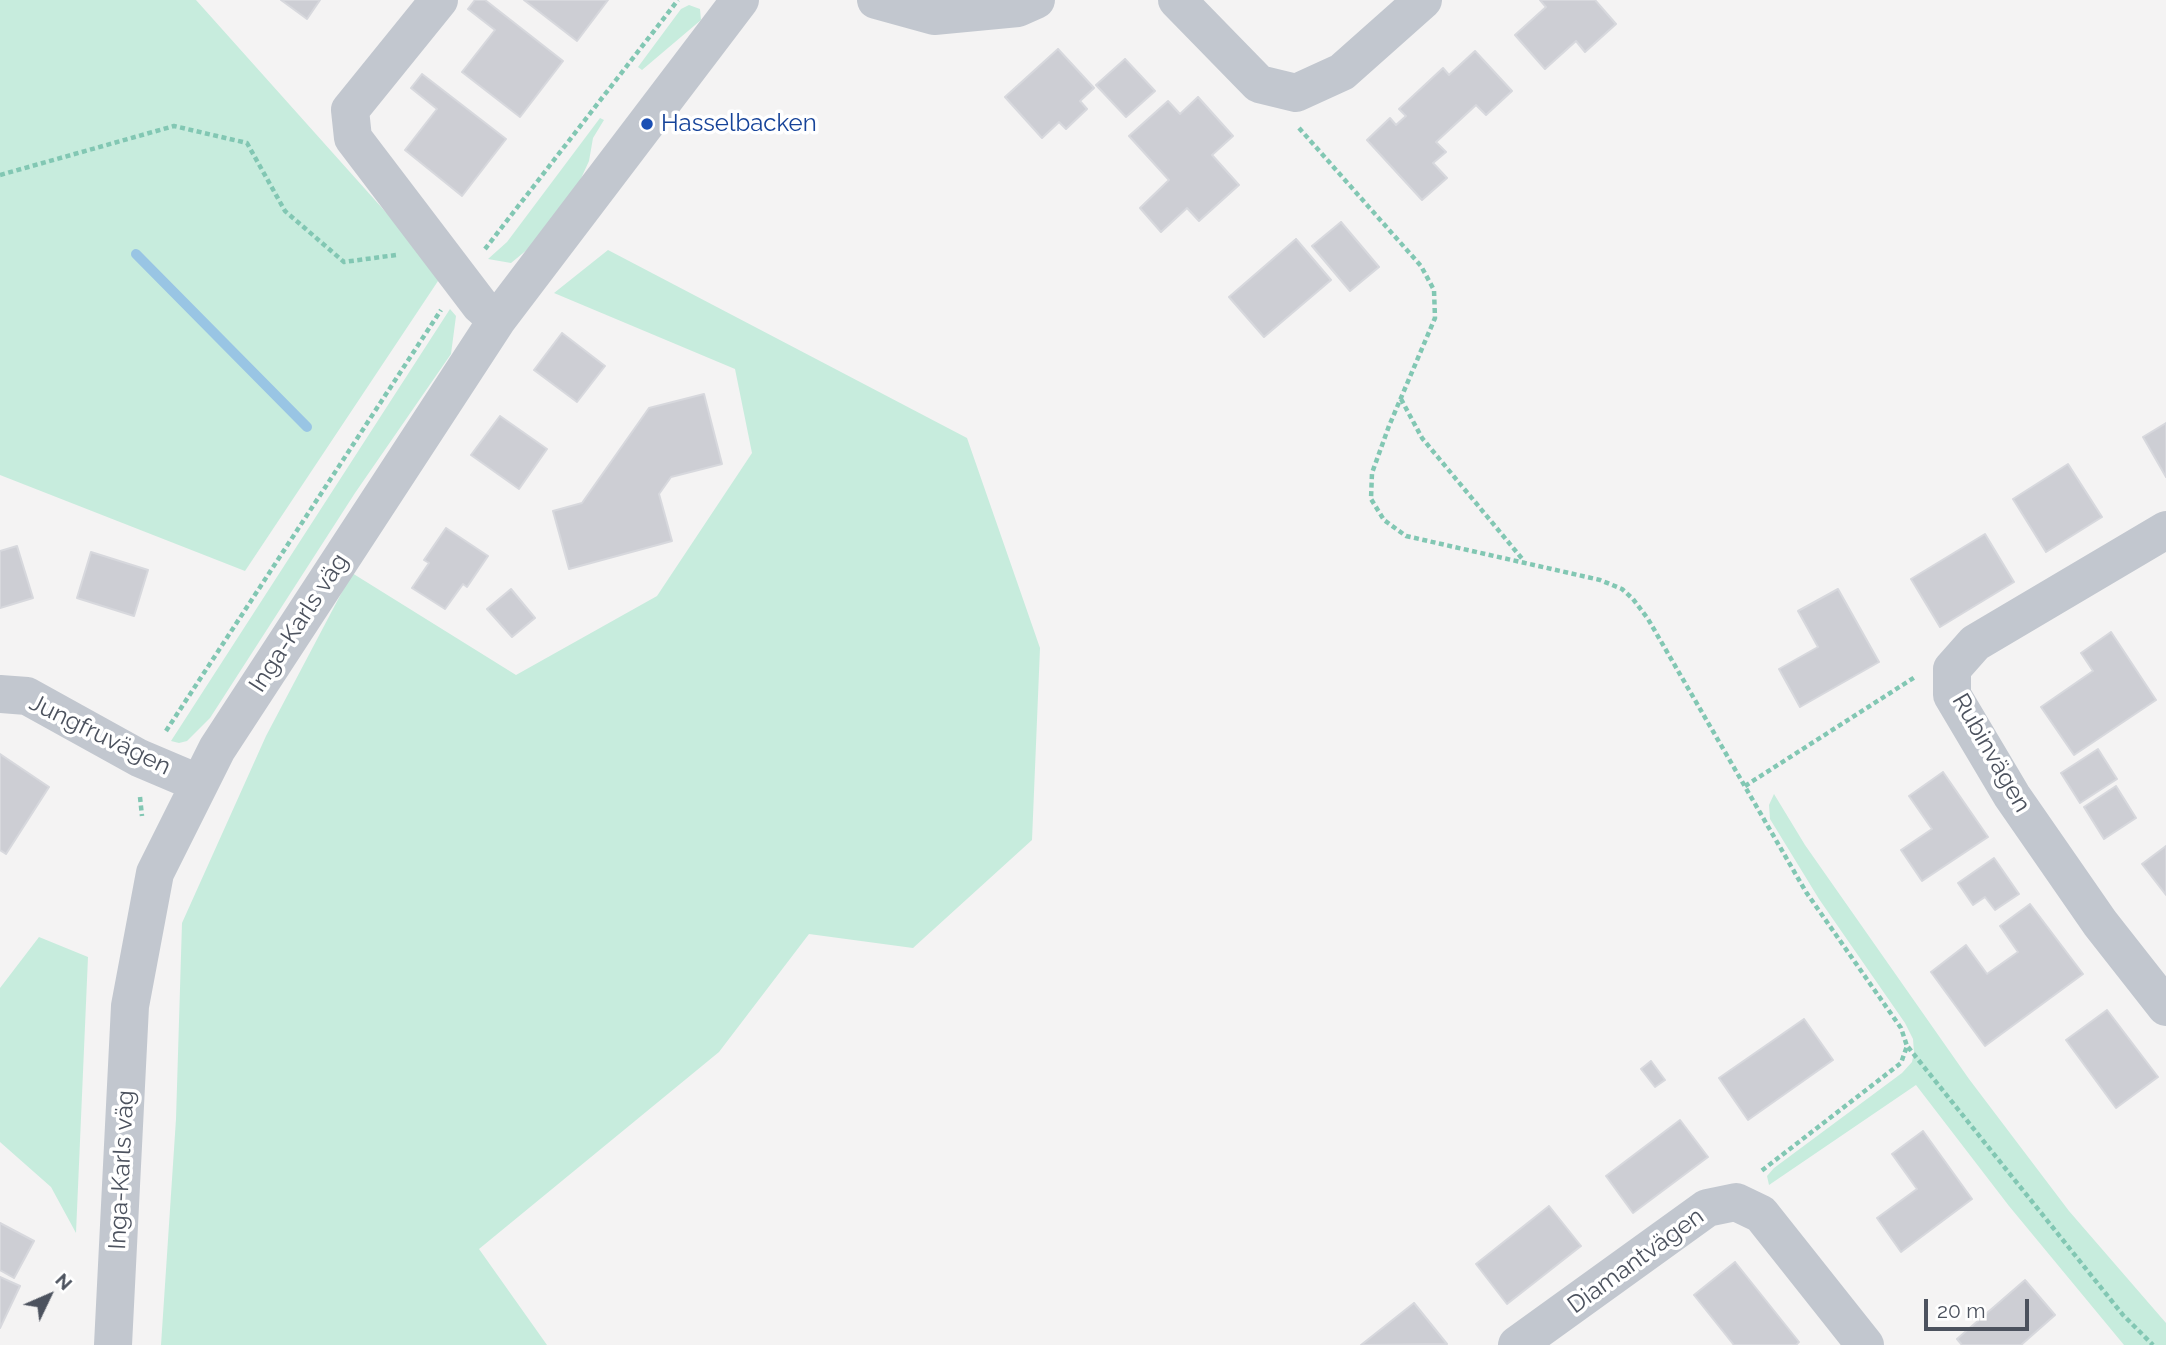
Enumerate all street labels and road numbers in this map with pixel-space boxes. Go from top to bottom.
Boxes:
street label: Inga-Karls väg [243,548,355,698]
street label: Jungfruvägen [25,688,175,782]
street label: Rubinvägen [1946,689,2036,817]
street label: Inga-Karls väg [103,1090,141,1250]
street label: Diamantvägen [1562,1202,1710,1320]

